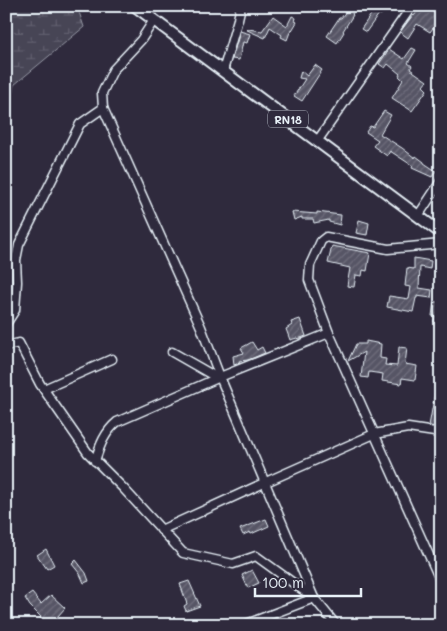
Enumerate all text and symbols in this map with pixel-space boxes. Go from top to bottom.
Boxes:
road number: RN18 [268,110,308,128]
scale bar [255,566,361,598]
text: 100 m [262,572,304,592]

